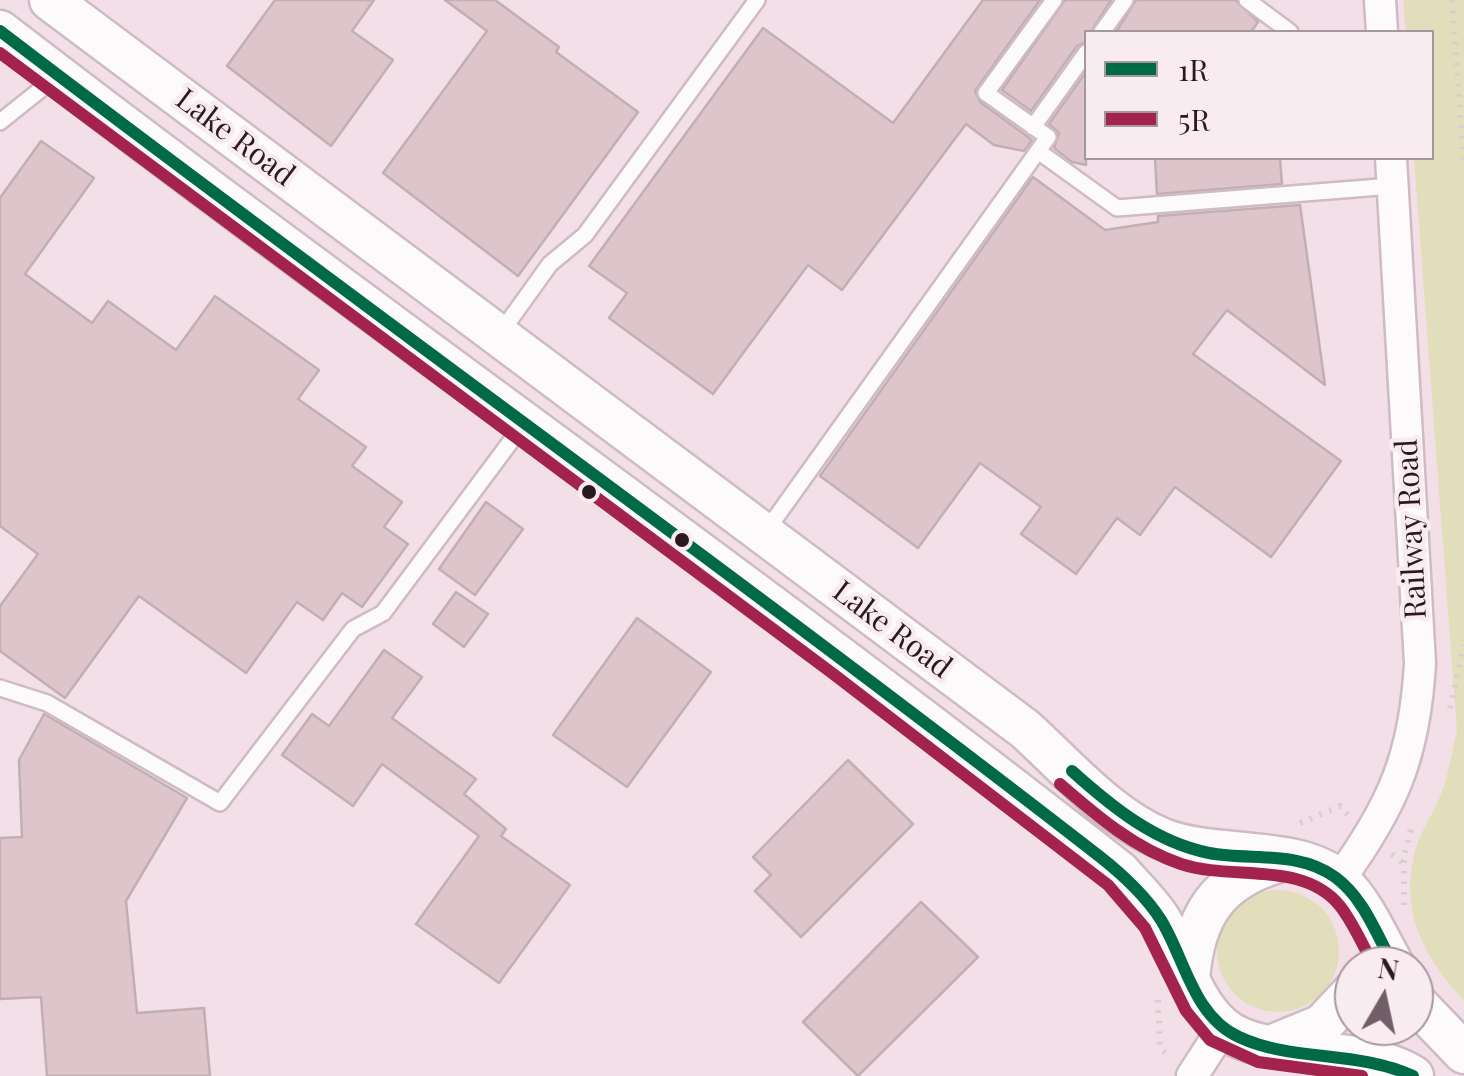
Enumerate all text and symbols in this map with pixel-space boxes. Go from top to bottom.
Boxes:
legend [1084,30,1434,160]
text: 1R [1178,49,1209,89]
street label: Lake Road [169,82,301,194]
text: 5R [1178,99,1210,139]
street label: Railway Road [1389,438,1435,620]
unlabelled marker [579,482,599,502]
unlabelled marker [672,530,692,550]
street label: Lake Road [826,574,958,686]
north arrow [1334,946,1434,1046]
text: N [1376,948,1401,988]

